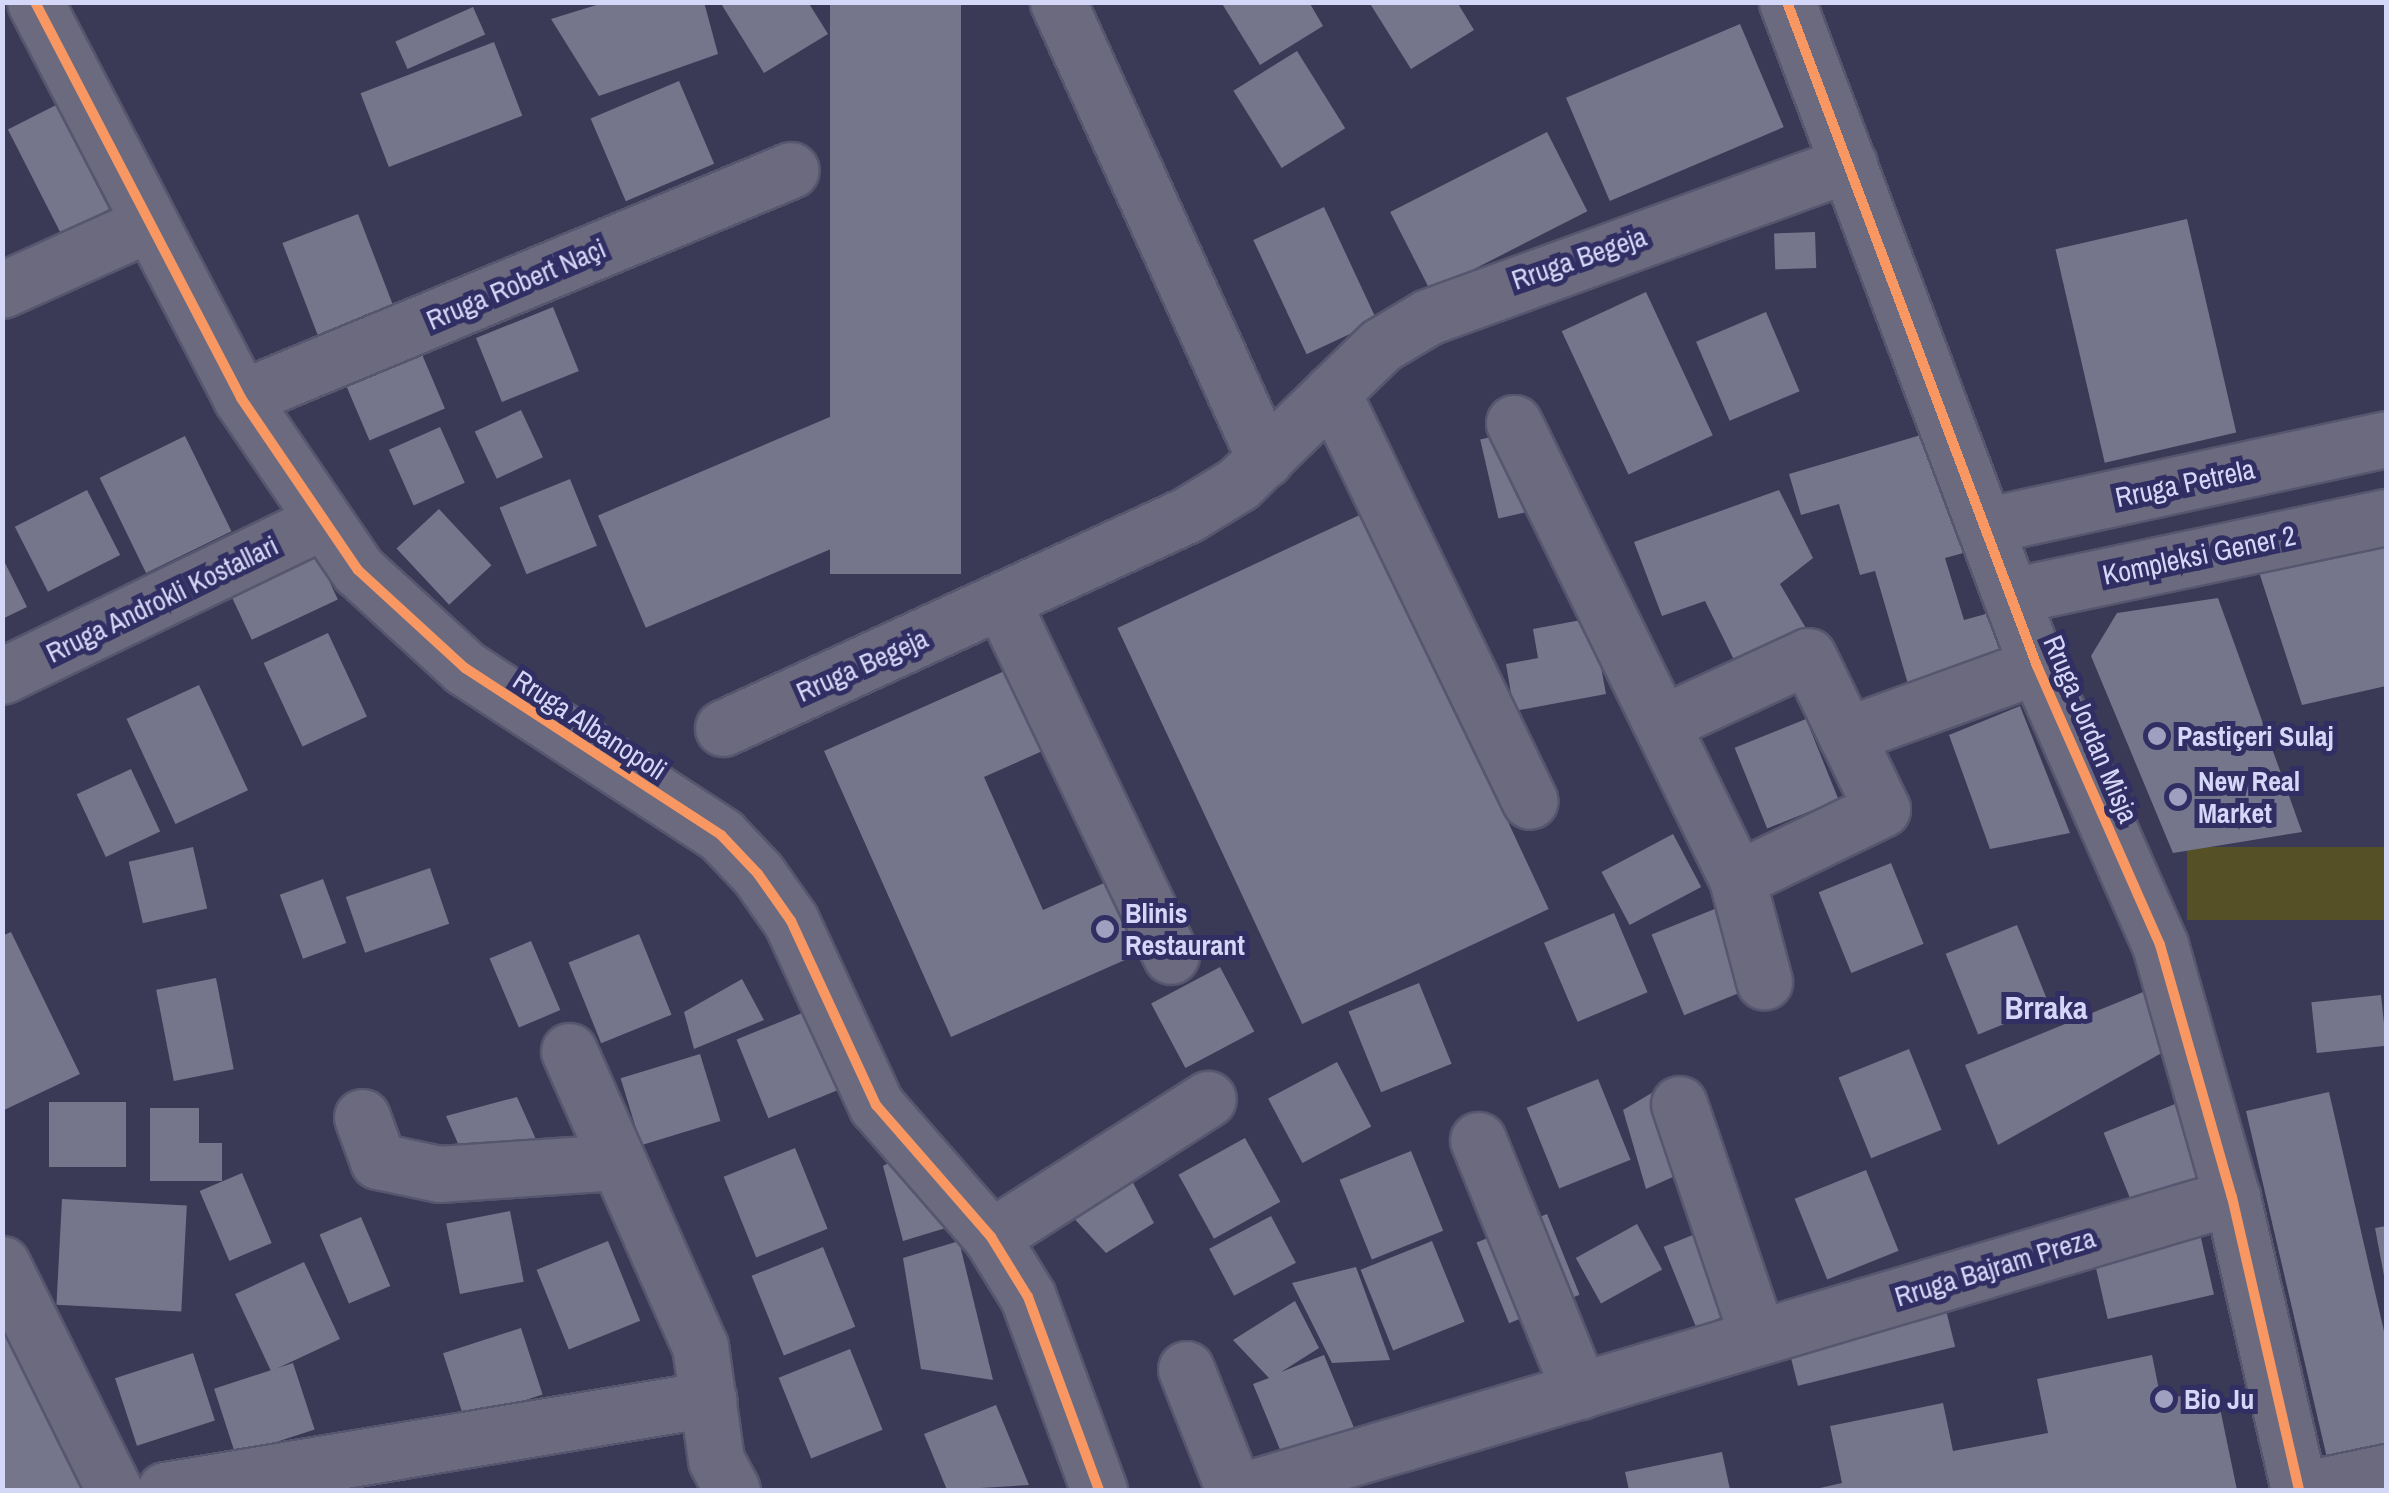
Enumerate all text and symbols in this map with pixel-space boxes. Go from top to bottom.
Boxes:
street label: Rruga Begeja [1507,219,1651,297]
street label: Rruga Robert Naçi [421,231,611,337]
street label: Rruga Petrela [2112,452,2258,514]
street label: Kompleksi Gener 2 [2099,518,2299,592]
street label: Rruga Androkli Kostallari [40,528,284,670]
street label: Rruga Begeja [791,621,933,709]
street label: Rruga Jordan Misja [2036,630,2146,828]
street label: Rruga Albanopoli [506,663,674,787]
place label: Pastiçeri Sulaj [2177,719,2334,753]
marker: Pastiçeri Sulaj [2146,725,2168,747]
place label: New Real Market [2198,764,2300,830]
marker: New Real Market [2167,786,2189,808]
place label: Blinis Restaurant [1125,896,1245,962]
marker: Blinis Restaurant [1094,918,1116,940]
district label: Brraka [2004,989,2088,1027]
street label: Rruga Bajram Preza [1891,1221,2099,1313]
place label: Bio Ju [2184,1382,2254,1416]
marker: Bio Ju [2153,1388,2175,1410]

